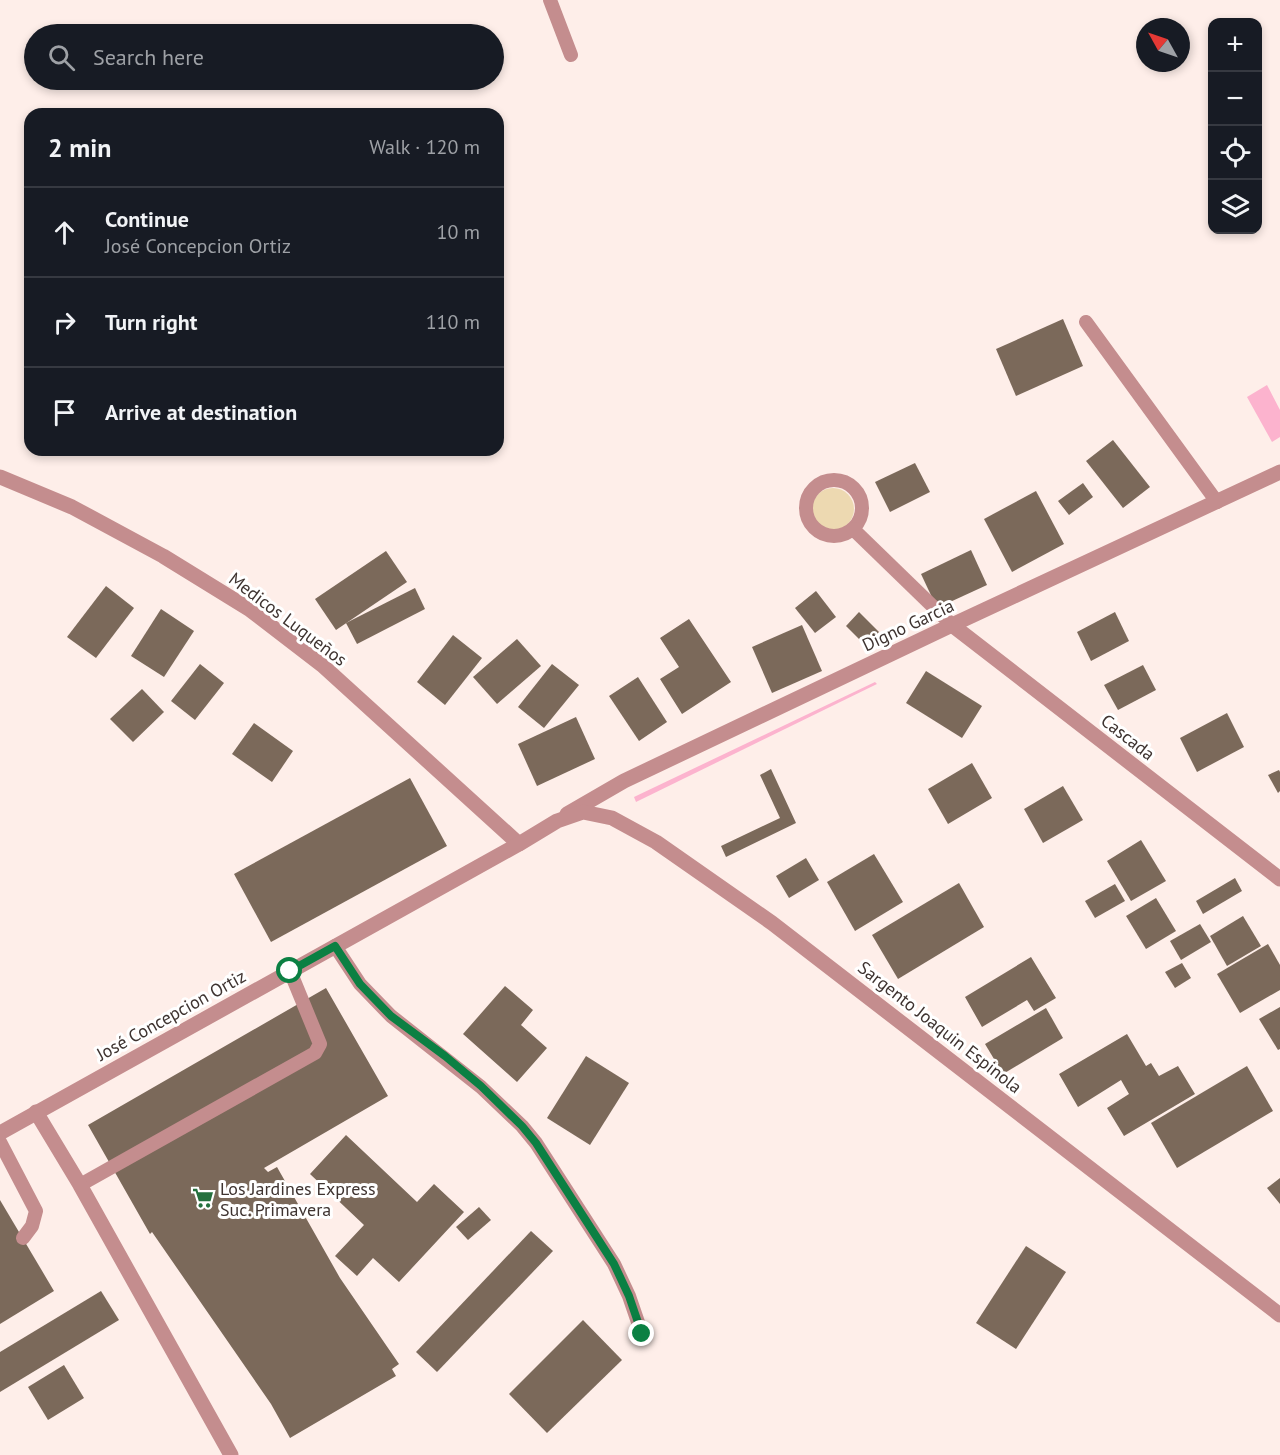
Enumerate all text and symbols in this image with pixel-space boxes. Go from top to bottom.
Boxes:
north arrow [1136,18,1190,72]
map controls [1208,18,1262,234]
button: + [1208,18,1262,72]
search box [24,24,504,90]
icon: search [45,41,78,74]
text: Search here [93,43,204,71]
button: − [1208,72,1262,126]
button: locate [1208,126,1262,180]
text: 2 min [48,131,111,164]
text: Walk · 120 m [369,134,480,160]
button: layers [1208,180,1262,234]
text: Continue [105,205,189,233]
icon: ahead [48,216,81,249]
text: 10 m [437,219,480,245]
text: José Concepcion Ortiz [105,233,291,259]
icon: right [48,306,81,339]
text: Turn right [105,308,197,336]
text: 110 m [426,309,480,335]
icon: arrive [48,396,81,429]
text: Arrive at destination [105,398,297,426]
street label: Medicos Luqueños [224,567,352,671]
street label: Digno Garcia [859,594,957,656]
street label: Cascada [1096,709,1160,765]
street label: Sargento Joaquin Espinola [853,956,1027,1098]
route start [276,957,302,983]
street label: José Concepcion Ortiz [91,964,250,1066]
place label: Los Jardines Express Suc. Primavera [220,1177,376,1221]
supermarket icon: Los Jardines Express Suc. Primavera [191,1186,215,1210]
route end [628,1320,654,1346]

